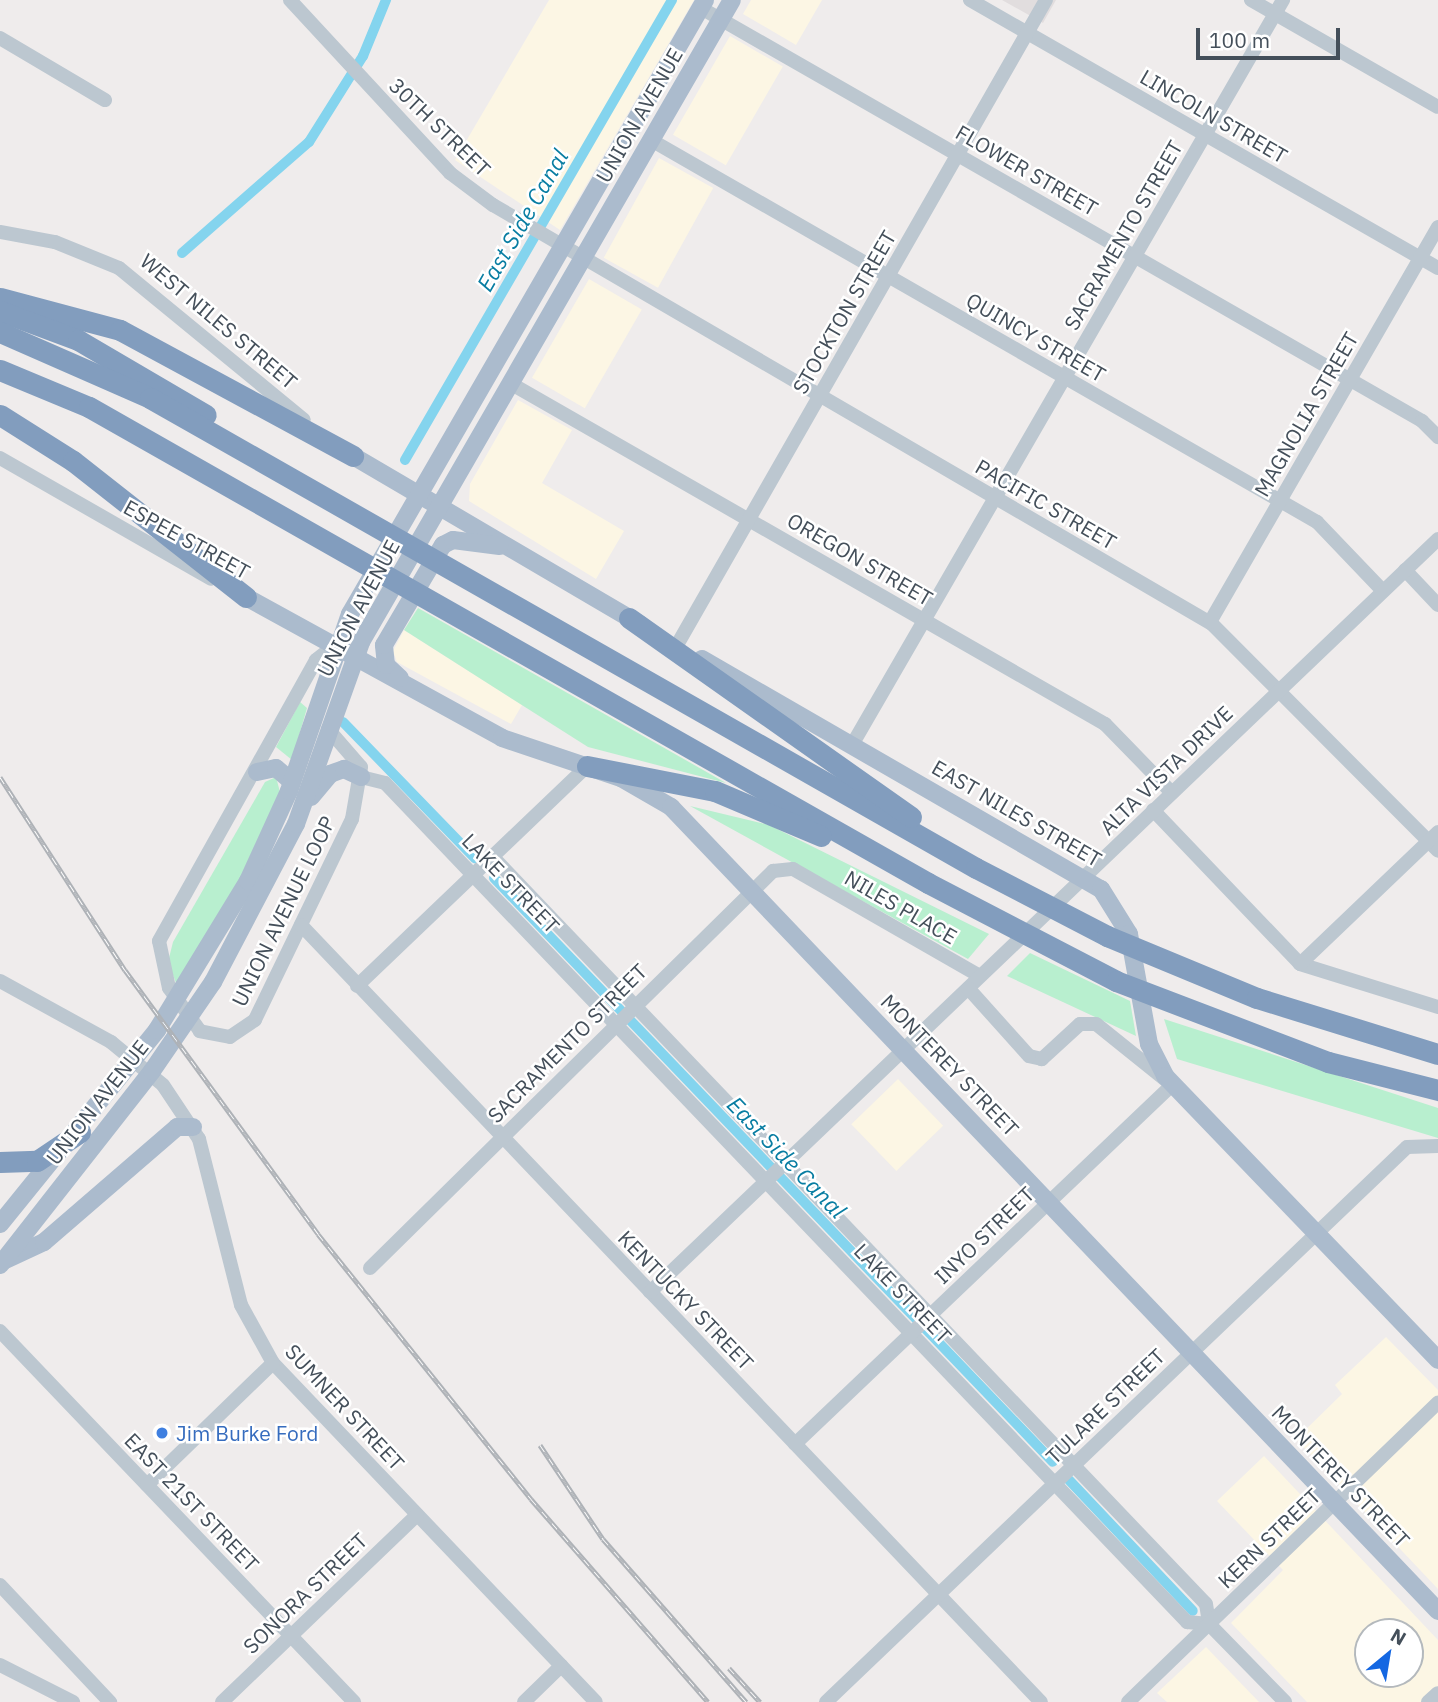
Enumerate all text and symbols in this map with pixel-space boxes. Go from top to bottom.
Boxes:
scale bar [1200,14,1344,58]
text: 100 m [1209,26,1270,54]
street label: UNION AVENUE [590,43,688,187]
street label: LINCOLN STREET [1136,64,1292,168]
street label: 30TH STREET [384,72,496,182]
street label: FLOWER STREET [952,119,1102,221]
street label: SACRAMENTO STREET [1058,136,1188,334]
water label: East Side Canal [470,144,574,296]
street label: STOCKTON STREET [787,226,901,398]
street label: WEST NILES STREET [135,248,303,394]
street label: QUINCY STREET [962,287,1110,387]
street label: MAGNOLIA STREET [1249,327,1363,501]
street label: PACIFIC STREET [971,453,1121,555]
street label: ESPEE STREET [119,494,255,584]
street label: OREGON STREET [783,507,937,611]
street label: UNION AVENUE [311,535,405,681]
street label: ALTA VISTA DRIVE [1094,700,1238,840]
street label: EAST NILES STREET [928,754,1106,872]
street label: UNION AVENUE LOOP [226,812,340,1010]
street label: LAKE STREET [457,828,565,938]
street label: NILES PLACE [840,865,962,949]
street label: SACRAMENTO STREET [482,958,652,1128]
street label: MONTEREY STREET [876,989,1024,1141]
street label: UNION AVENUE [41,1035,153,1169]
water label: East Side Canal [722,1090,852,1224]
street label: INYO STREET [929,1181,1039,1289]
street label: KENTUCKY STREET [613,1225,759,1375]
street label: LAKE STREET [849,1238,957,1348]
street label: SUMNER STREET [280,1339,410,1475]
street label: TULARE STREET [1040,1343,1170,1469]
street label: MONTEREY STREET [1267,1400,1415,1552]
place label: Jim Burke Ford [176,1420,319,1446]
marker: Jim Burke Ford [154,1425,170,1441]
street label: EAST 21ST STREET [120,1428,264,1576]
street label: KERN STREET [1213,1483,1325,1593]
street label: SONORA STREET [238,1527,372,1659]
north arrow [1354,1618,1424,1688]
text: N [1387,1623,1410,1650]

